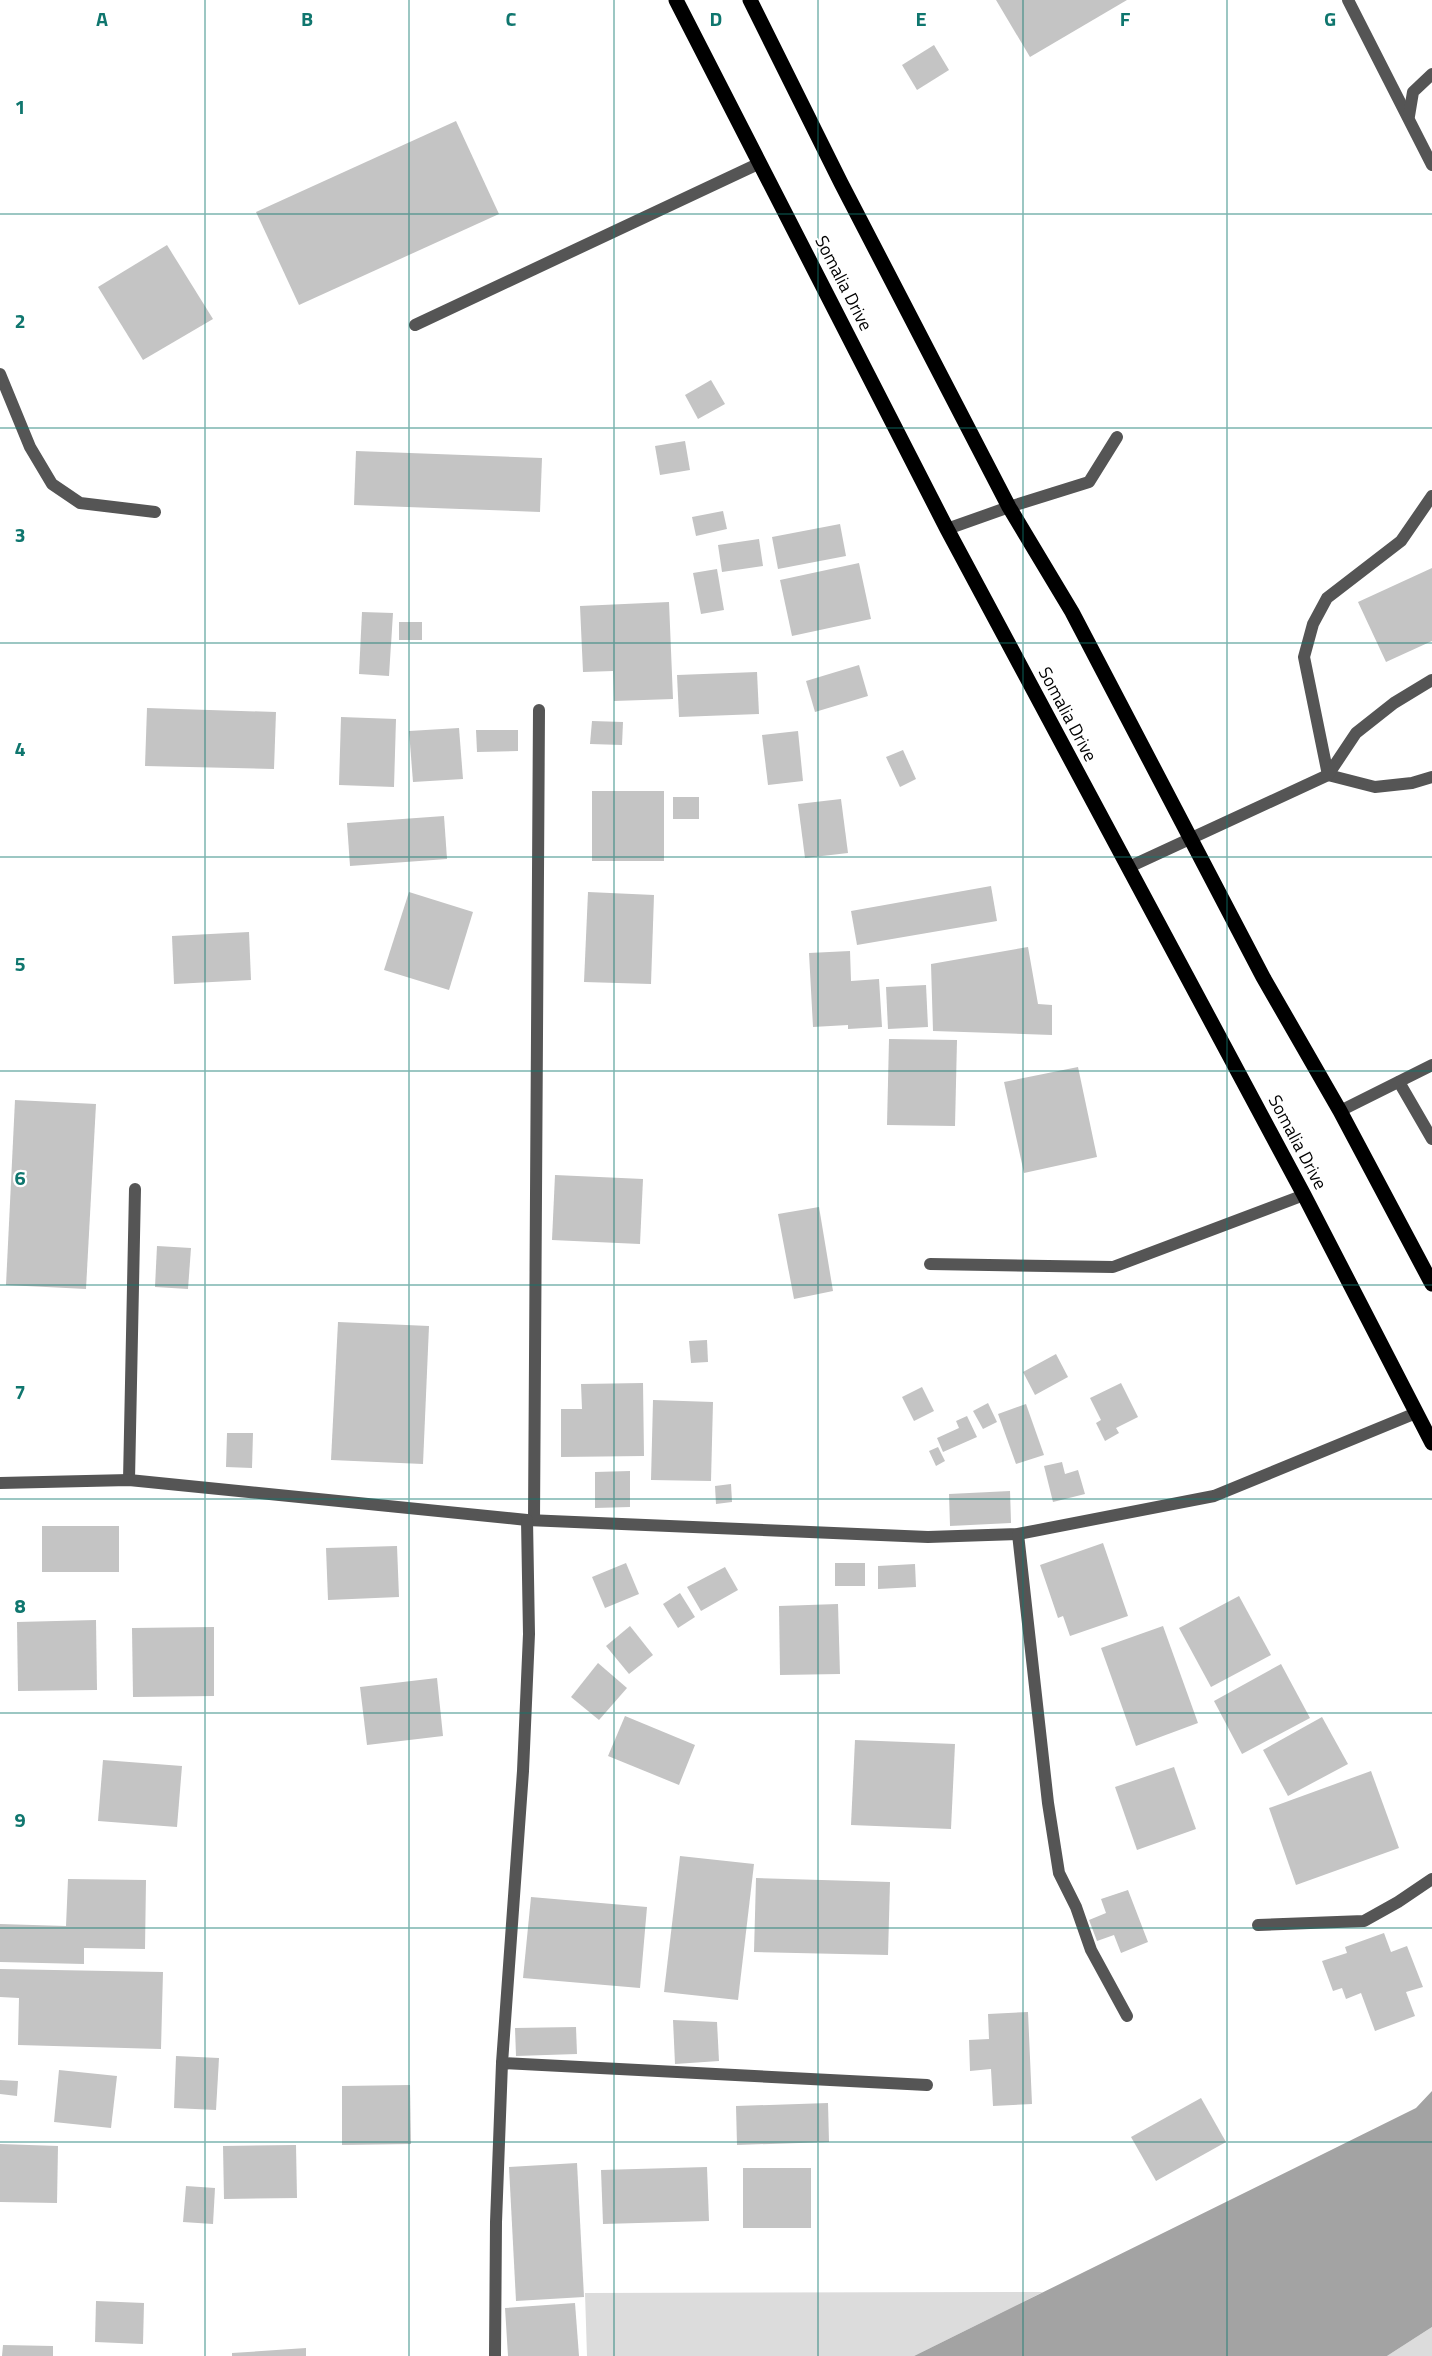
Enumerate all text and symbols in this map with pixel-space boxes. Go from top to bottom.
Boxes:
text: A [96,3,108,34]
text: B [301,3,313,34]
text: C [506,3,517,34]
text: D [710,3,722,34]
text: E [915,3,927,34]
text: F [1120,3,1131,34]
text: G [1324,3,1336,34]
text: 1 [14,91,26,122]
street label: Somalia Drive [808,231,880,335]
text: 2 [14,305,26,336]
text: 3 [14,519,26,550]
street label: Somalia Drive [1032,662,1104,766]
text: 4 [14,733,26,764]
text: 5 [14,948,26,979]
street label: Somalia Drive [1262,1090,1334,1194]
text: 6 [14,1162,26,1193]
text: 7 [14,1376,26,1407]
text: 8 [14,1590,26,1621]
text: 9 [14,1804,26,1835]

